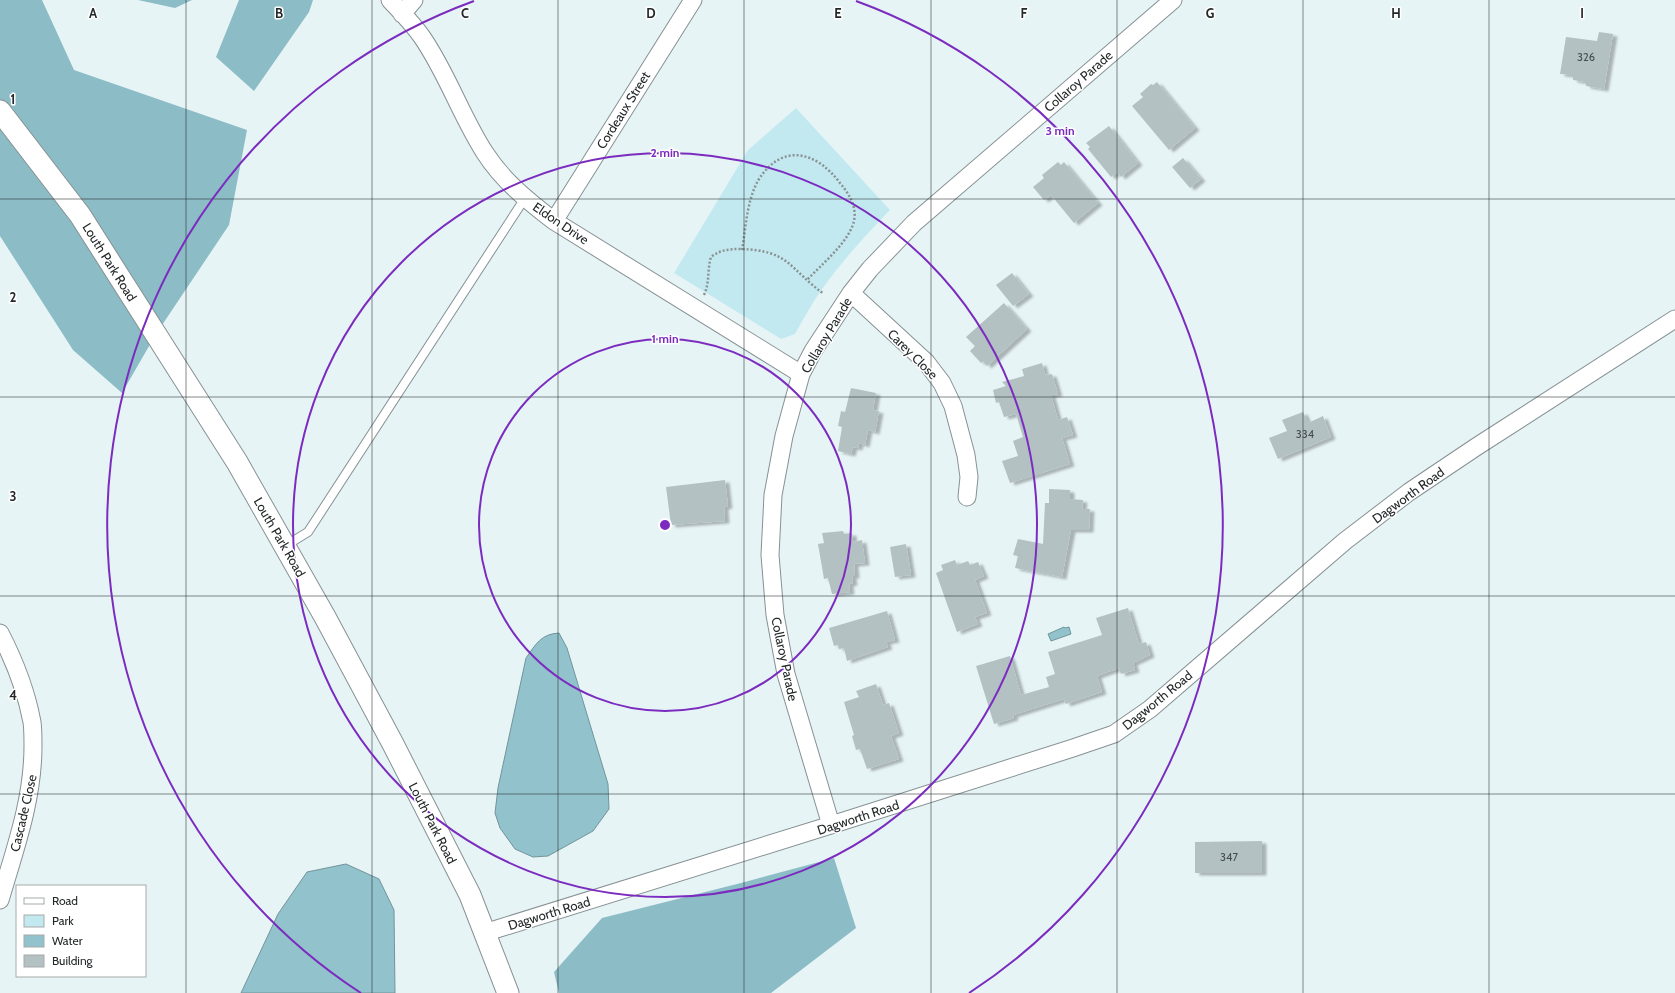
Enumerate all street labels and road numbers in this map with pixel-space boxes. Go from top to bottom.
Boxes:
street label: Collaroy Parade [1041,47,1116,115]
street label: Cordeaux Street [593,68,654,152]
street label: Eldon Drive [530,198,592,248]
street label: Louth Park Road [80,220,140,304]
street label: Collaroy Parade [797,294,855,376]
street label: Carey Close [885,326,942,383]
street label: Dagworth Road [1369,463,1447,527]
street label: Louth Park Road [251,494,309,580]
street label: Collaroy Parade [768,616,802,703]
street label: Dagworth Road [1119,667,1195,733]
street label: Cascade Close [6,772,40,853]
street label: Louth Park Road [406,780,460,866]
street label: Dagworth Road [815,796,901,838]
street label: Dagworth Road [506,893,592,933]

